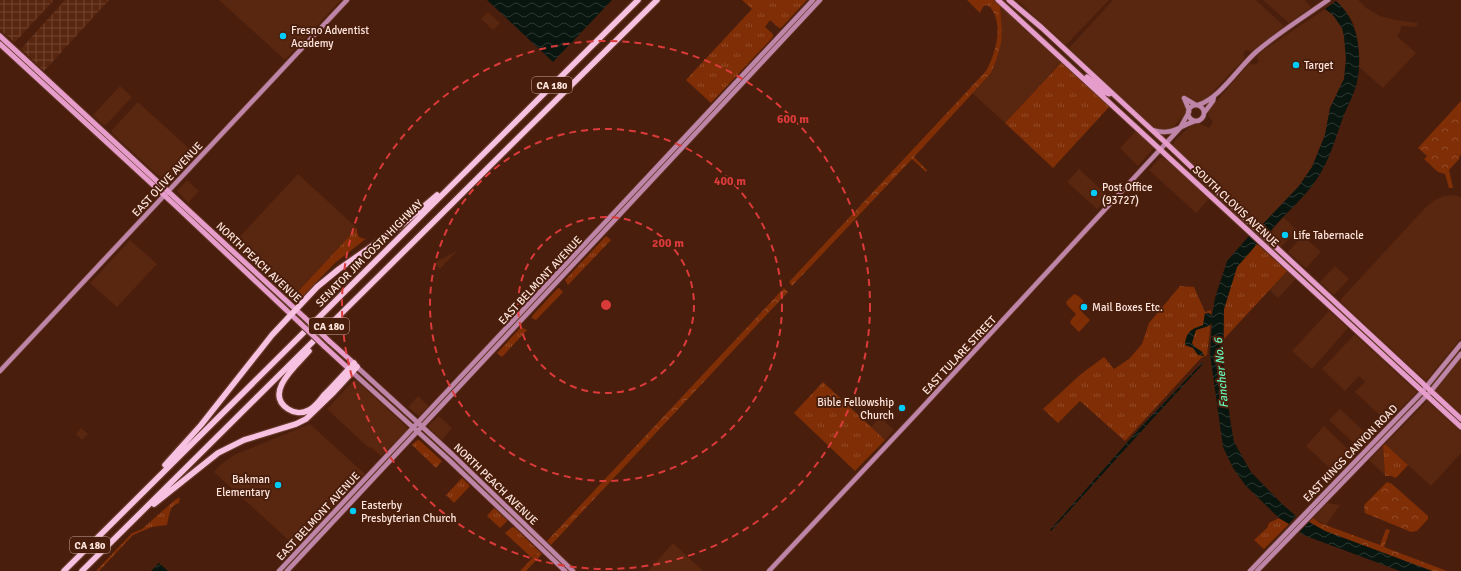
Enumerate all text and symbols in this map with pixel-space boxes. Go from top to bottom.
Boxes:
place label: Fresno Adventist Academy [291,24,369,50]
marker: Fresno Adventist Academy [278,31,288,41]
place label: Target [1304,59,1333,72]
marker: Target [1291,60,1301,70]
road number: CA 180 [532,77,572,93]
text: 600 m [777,112,809,127]
street label: EAST OLIVE AVENUE [129,139,205,219]
street label: SOUTH CLOVIS AVENUE [1190,163,1281,250]
text: 400 m [714,174,746,189]
place label: Post Office (93727) [1102,181,1152,207]
marker: Post Office (93727) [1089,188,1099,198]
street label: SENATOR JIM COSTA HIGHWAY [313,197,426,310]
street label: NORTH PEACH AVENUE [213,220,304,305]
place label: Life Tabernacle [1293,229,1364,242]
marker: Life Tabernacle [1280,230,1290,240]
street label: EAST BELMONT AVENUE [496,233,585,327]
text: 200 m [652,236,684,251]
centre of rings [599,298,613,312]
place label: Mail Boxes Etc. [1092,301,1163,314]
marker: Mail Boxes Etc. [1079,302,1089,312]
street label: EAST TULARE STREET [920,313,1000,397]
road number: CA 180 [309,318,349,334]
water label: Fancher No. 6 [1211,336,1232,409]
place label: Bible Fellowship Church [817,396,894,422]
street label: EAST KINGS CANYON ROAD [1300,402,1400,505]
marker: Bible Fellowship Church [897,403,907,413]
street label: NORTH PEACH AVENUE [451,441,540,528]
street label: EAST BELMONT AVENUE [274,469,363,563]
place label: Bakman Elementary [216,473,271,499]
marker: Bakman Elementary [273,480,283,490]
place label: Easterby Presbyterian Church [361,499,456,525]
marker: Easterby Presbyterian Church [348,506,358,516]
road number: CA 180 [70,537,110,553]

